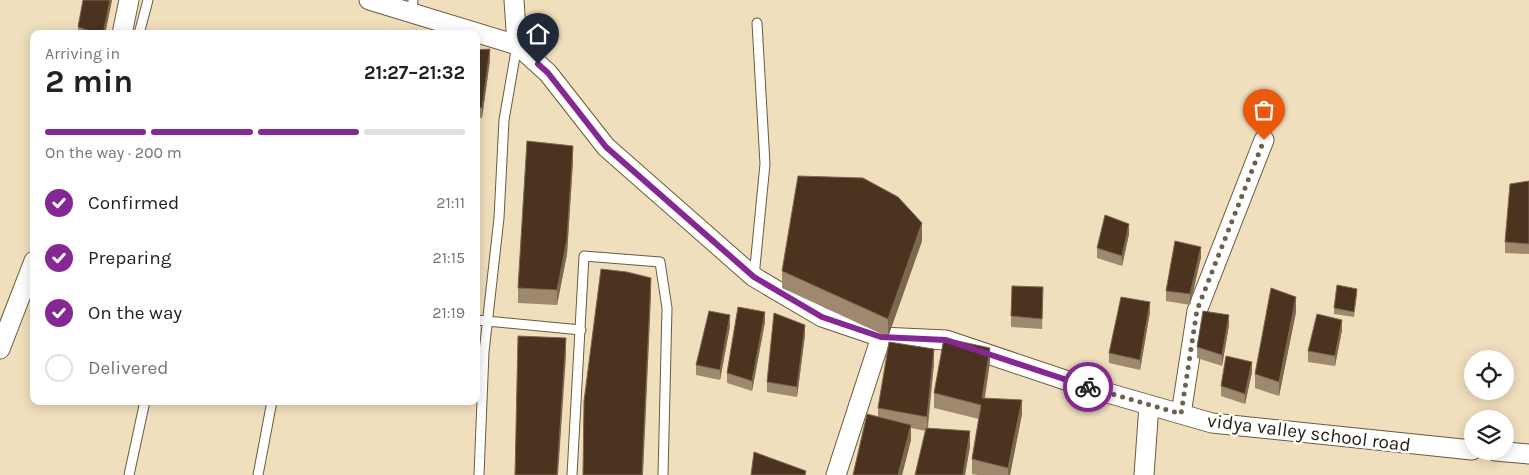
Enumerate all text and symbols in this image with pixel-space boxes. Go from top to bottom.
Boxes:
pin [517,13,559,64]
icon: home [524,20,552,48]
text: Arriving in [45,44,120,63]
text: 21:27–21:32 [364,62,465,84]
text: 2 min [45,63,133,100]
pin [1243,89,1285,140]
icon: bag [1250,96,1278,124]
text: On the way · 200 m [45,143,182,162]
icon: check [45,189,73,217]
text: Confirmed [88,192,179,214]
text: 21:11 [436,193,465,212]
icon: check [45,244,73,272]
text: Preparing [88,247,171,269]
text: 21:15 [432,248,465,267]
icon: check [45,299,73,327]
text: On the way [88,302,182,324]
text: 21:19 [432,303,465,322]
map controls [1464,350,1514,460]
button: locate [1464,350,1514,400]
text: Delivered [88,357,168,379]
courier [1063,362,1113,412]
icon: bike [1074,373,1102,401]
street label: vidya valley school road [1206,410,1412,456]
button: layers [1464,410,1514,460]

